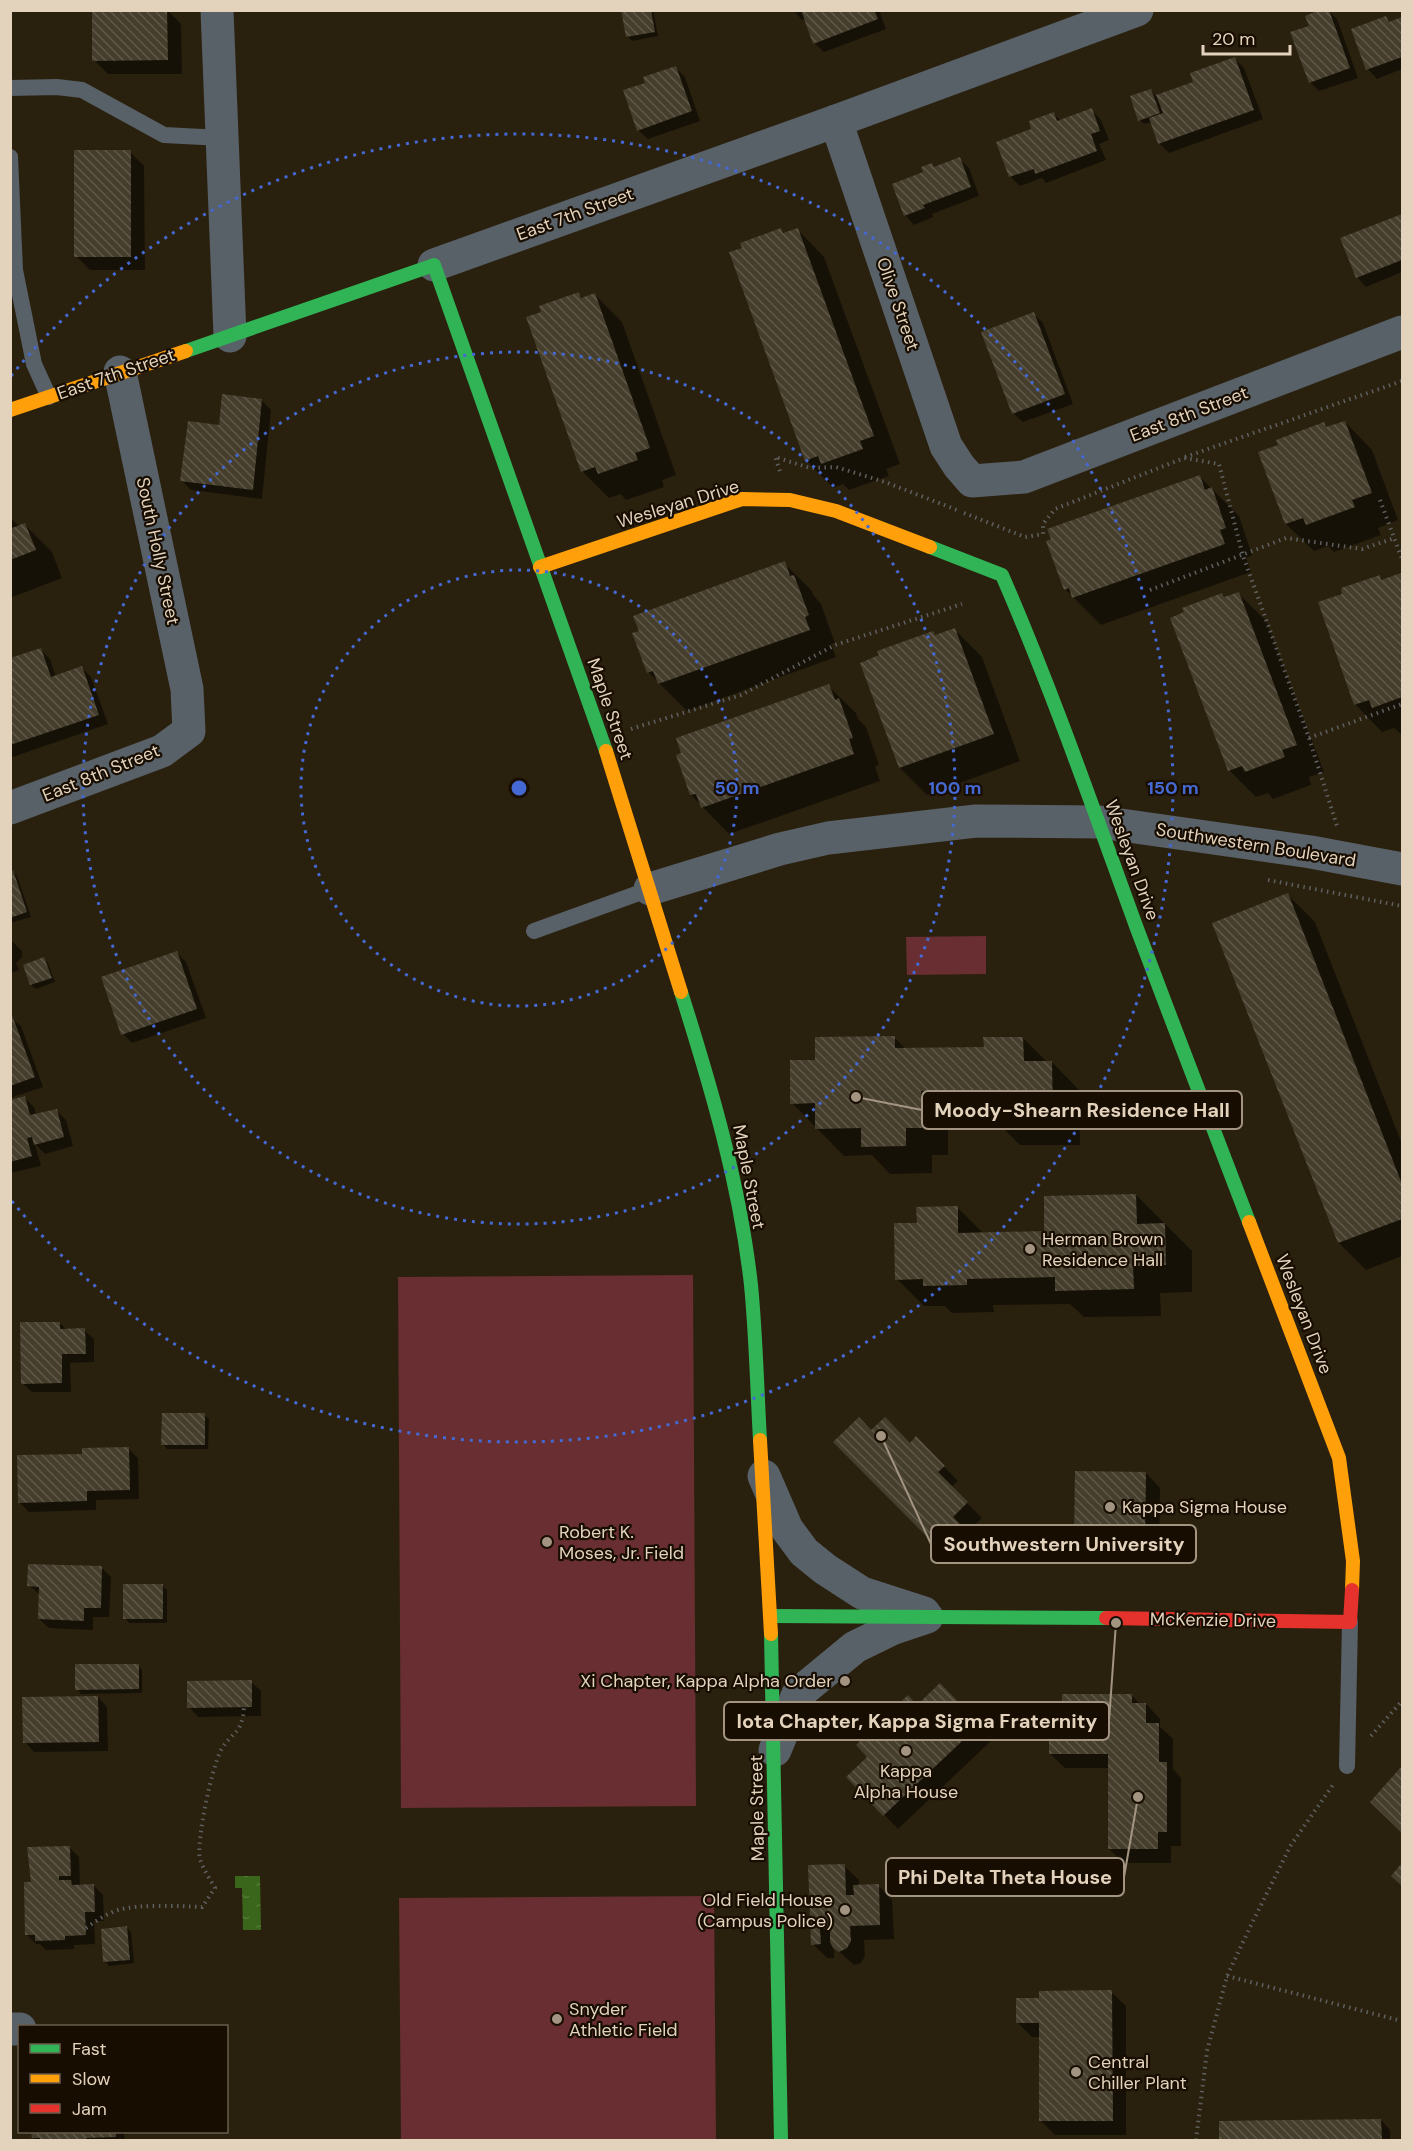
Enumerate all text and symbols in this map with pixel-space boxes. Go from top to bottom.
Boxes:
scale bar [1203,18,1290,56]
text: 20 m [1212,27,1255,51]
street label: East 7th Street [513,182,637,246]
street label: Olive Street [871,254,925,354]
street label: East 7th Street [54,343,178,405]
street label: East 8th Street [1127,380,1251,448]
street label: Wesleyan Drive [614,474,742,534]
street label: South Holly Street [131,475,185,627]
street label: Maple Street [581,655,639,763]
street label: East 8th Street [39,739,163,807]
text: 50 m [714,776,760,800]
text: 100 m [928,776,982,800]
text: 150 m [1147,776,1199,800]
centre of rings [509,778,529,798]
street label: Wesleyan Drive [1099,796,1165,924]
street label: Southwestern Boulevard [1154,817,1358,873]
callout: Moody-Shearn Residence Hall [922,1091,1242,1129]
text: Moody-Shearn Residence Hall [934,1097,1230,1123]
street label: Maple Street [727,1123,771,1231]
place label: Herman Brown Residence Hall [1042,1227,1164,1272]
marker: Herman Brown Residence Hall [1023,1242,1037,1256]
street label: Wesleyan Drive [1270,1251,1338,1377]
place label: Kappa Sigma House [1122,1495,1287,1519]
marker: Kappa Sigma House [1103,1500,1117,1514]
place label: Robert K. Moses, Jr. Field [559,1520,684,1565]
callout: Southwestern University [931,1525,1196,1563]
text: Southwestern University [943,1531,1185,1557]
marker: Robert K. Moses, Jr. Field [540,1535,554,1549]
street label: McKenzie Drive [1150,1607,1276,1633]
place label: Xi Chapter, Kappa Alpha Order [580,1669,833,1693]
marker: Xi Chapter, Kappa Alpha Order [838,1674,852,1688]
callout: Iota Chapter, Kappa Sigma Fraternity [724,1702,1109,1740]
text: Iota Chapter, Kappa Sigma Fraternity [737,1708,1097,1734]
marker: Kappa Alpha House [899,1744,913,1758]
street label: Maple Street [744,1755,770,1861]
place label: Kappa Alpha House [854,1759,958,1804]
callout: Phi Delta Theta House [886,1858,1124,1896]
text: Phi Delta Theta House [898,1864,1112,1890]
place label: Old Field House (Campus Police) [697,1888,833,1933]
marker: Old Field House (Campus Police) [838,1903,852,1917]
place label: Snyder Athletic Field [569,1997,677,2042]
marker: Snyder Athletic Field [550,2012,564,2026]
legend [18,2025,228,2133]
text: Fast [72,2037,107,2061]
place label: Central Chiller Plant [1088,2050,1187,2095]
marker: Central Chiller Plant [1069,2065,1083,2079]
text: Slow [72,2067,111,2091]
text: Jam [72,2097,107,2121]

